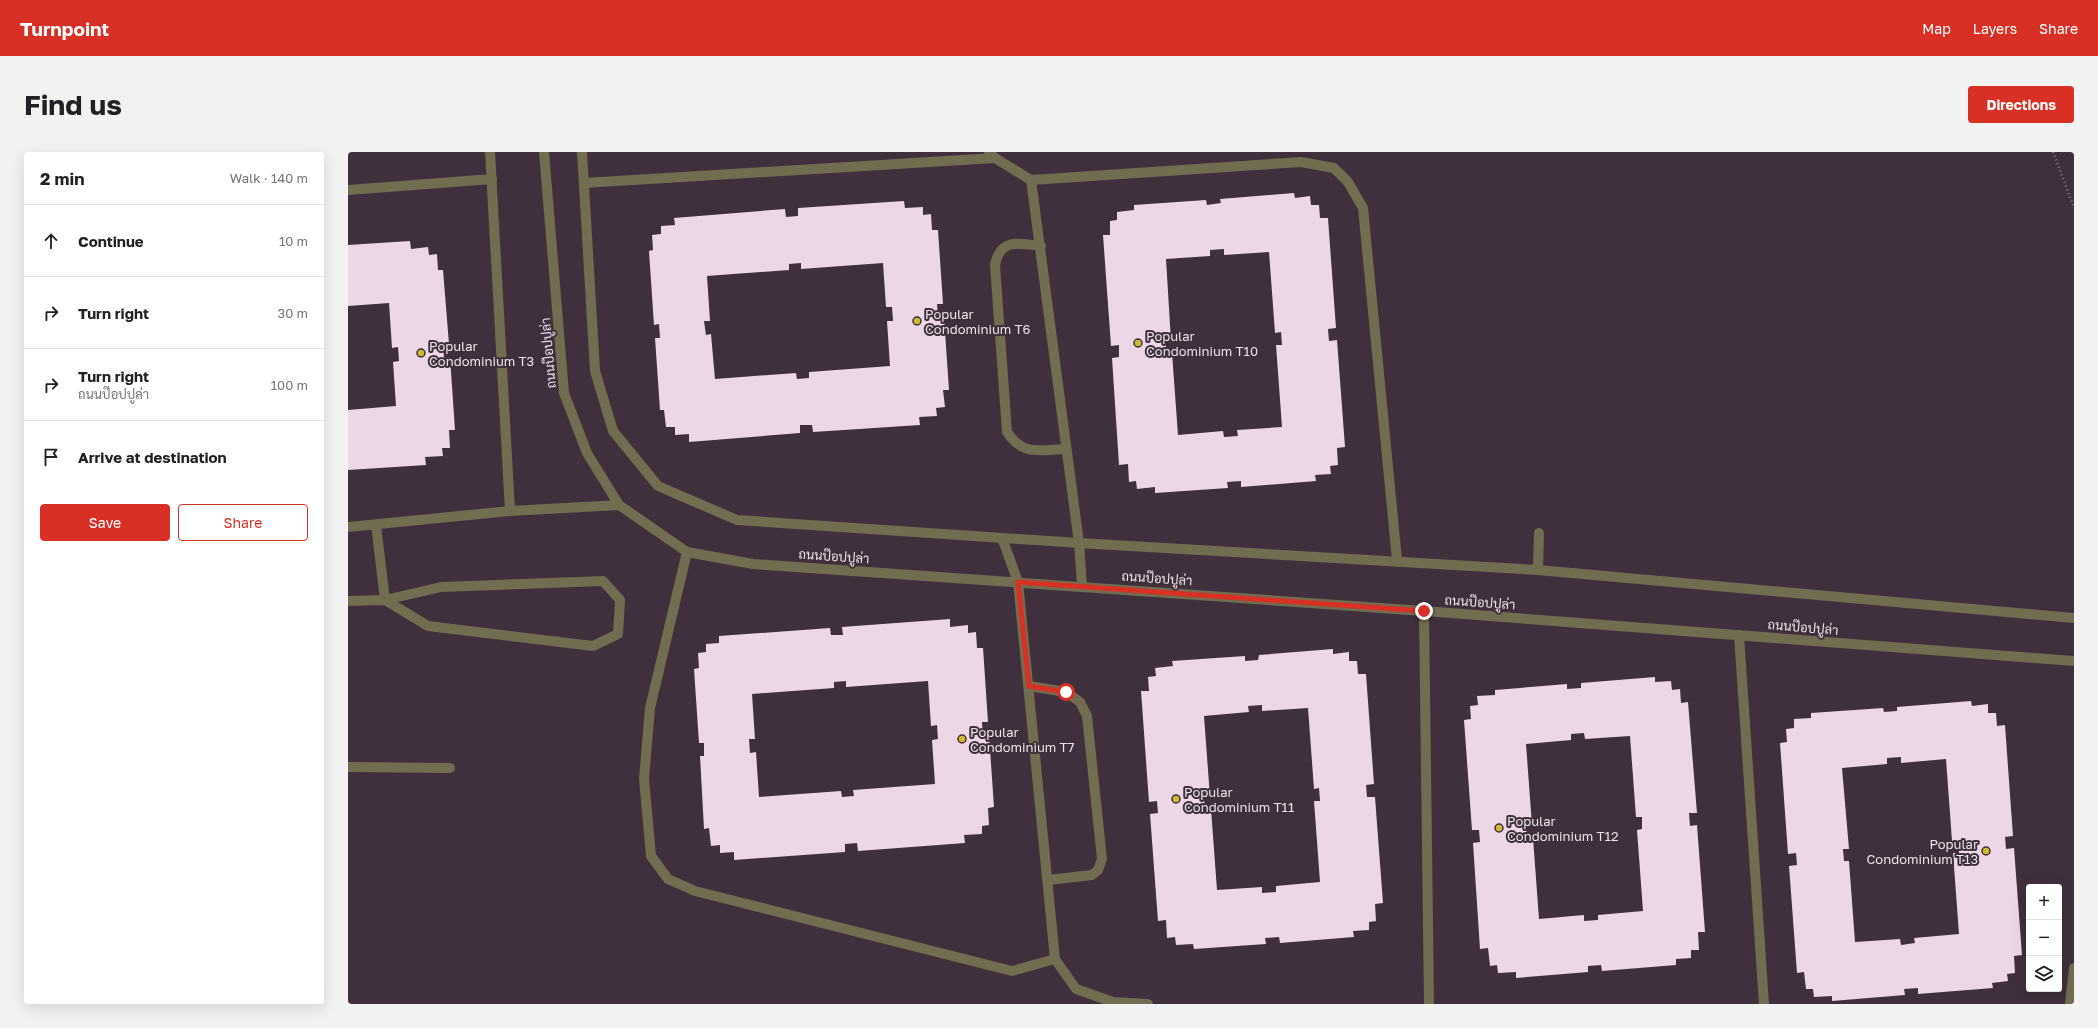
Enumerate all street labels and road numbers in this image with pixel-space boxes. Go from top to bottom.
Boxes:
street label: ถนนป๊อปปูล่า [536,317,561,389]
street label: ถนนป๊อปปูล่า [798,545,870,568]
street label: ถนนป๊อปปูล่า [1121,567,1193,590]
street label: ถนนป๊อปปูล่า [1444,591,1516,614]
street label: ถนนป๊อปปูล่า [1767,615,1839,640]

